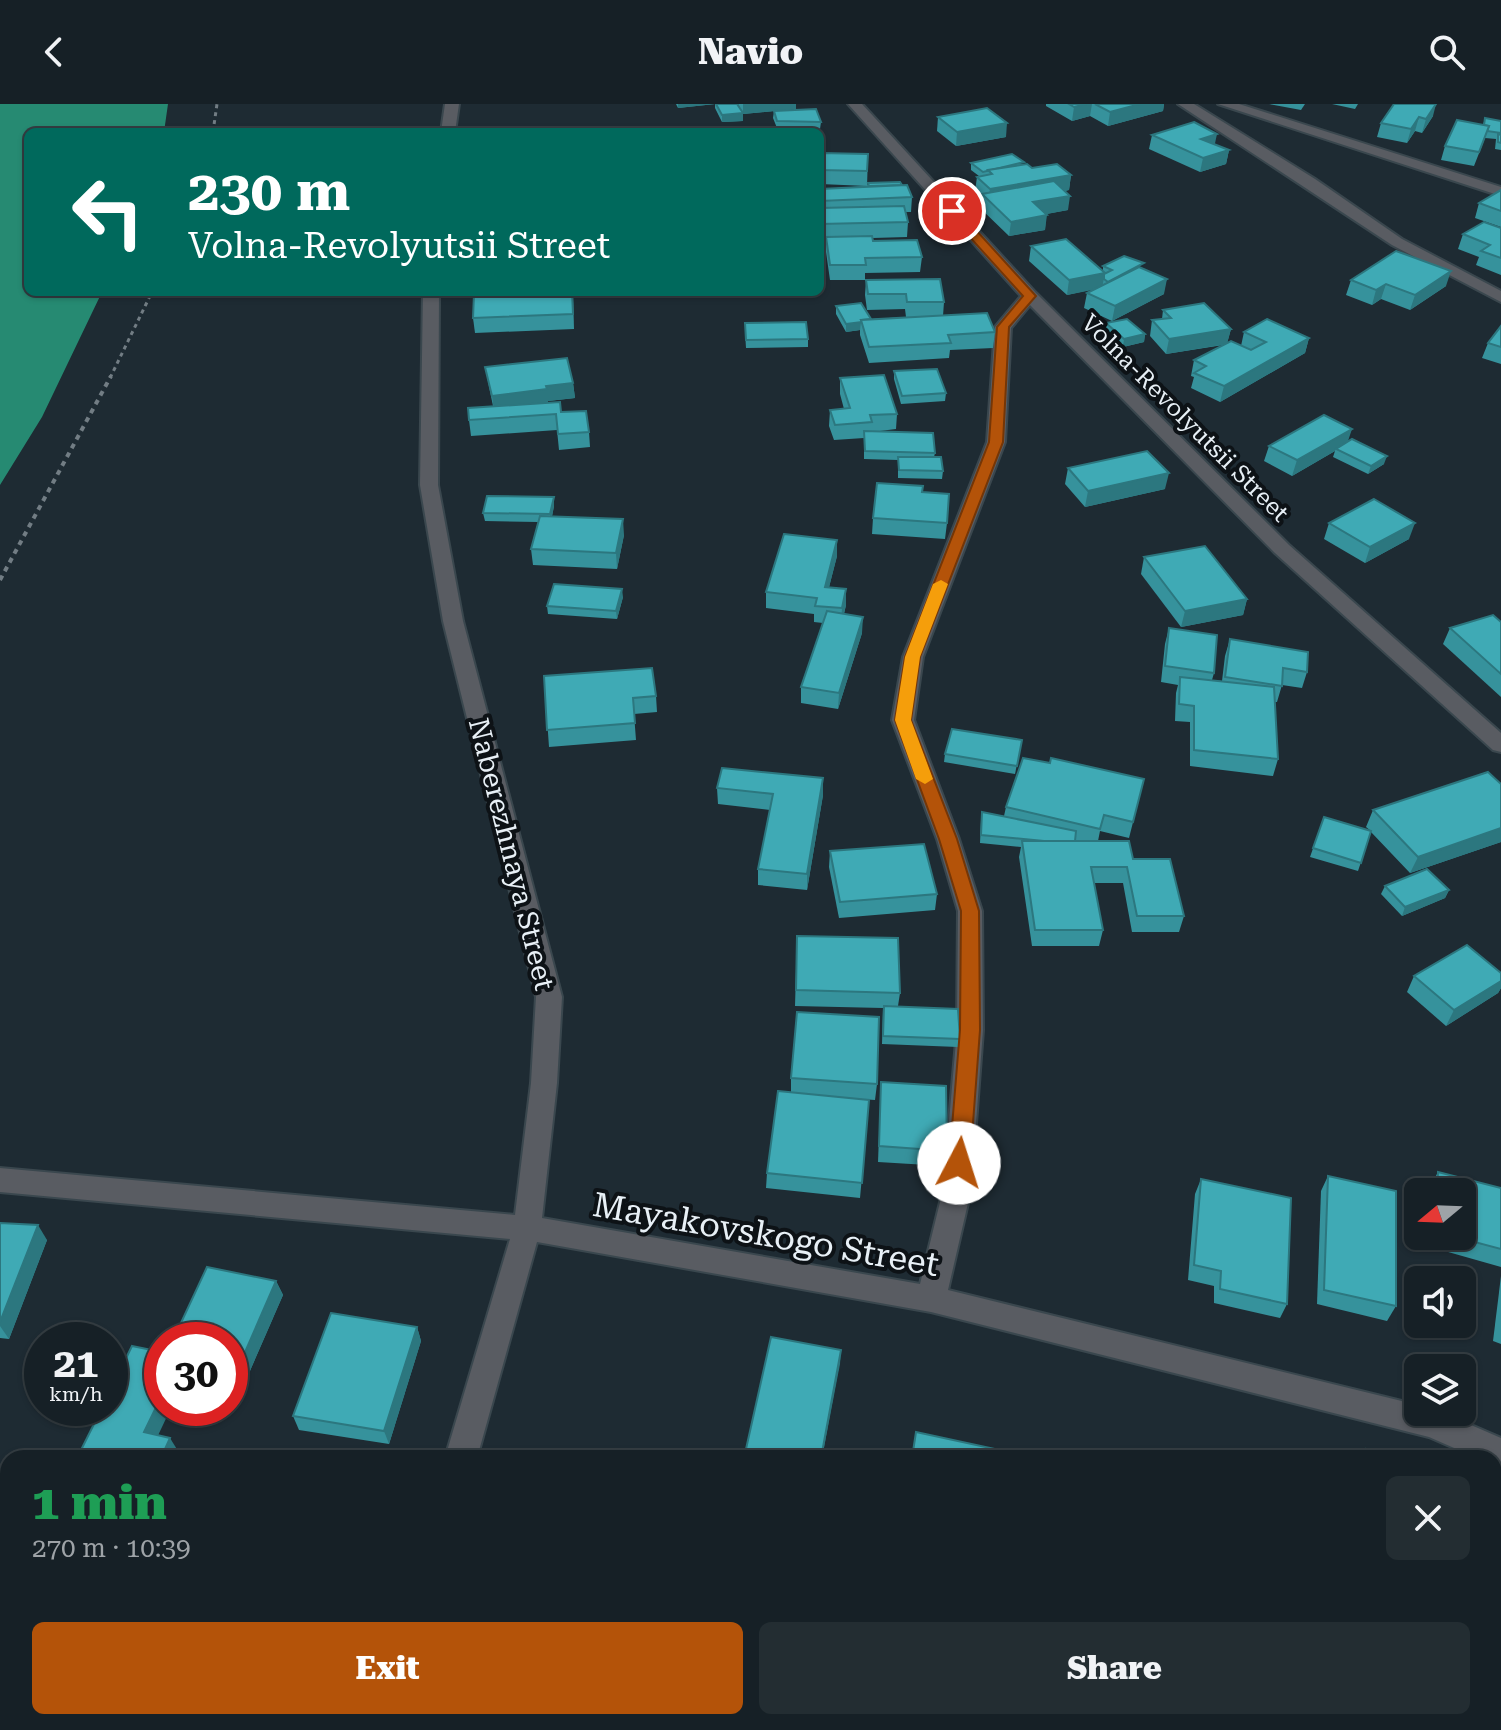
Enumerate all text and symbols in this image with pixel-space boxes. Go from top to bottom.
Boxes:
icon: back [32,30,76,74]
icon: search [1425,30,1469,74]
text: Navio [698,31,803,73]
text: 230 m [188,158,350,224]
icon: left [56,160,160,264]
pin [918,177,986,245]
icon: arrive [930,189,974,233]
text: Volna-Revolyutsii Street [188,225,610,267]
street label: Volna-Revolyutsii Street [1076,309,1294,527]
street label: Naberezhnaya Street [462,715,561,994]
position arrow [917,1121,1001,1205]
north arrow [1404,1178,1476,1250]
map controls [1404,1178,1476,1426]
street label: Mayakovskogo Street [590,1184,942,1284]
button: sound [1404,1266,1476,1338]
speed limit sign: 30 [144,1322,248,1426]
text: 21 [54,1340,98,1387]
button: layers [1404,1354,1476,1426]
text: km/h [49,1382,103,1406]
text: 1 min [32,1475,167,1531]
button: close [1386,1476,1470,1560]
text: 270 m · 10:39 [32,1533,191,1563]
button: Exit [32,1622,743,1714]
button: Share [759,1622,1470,1714]

